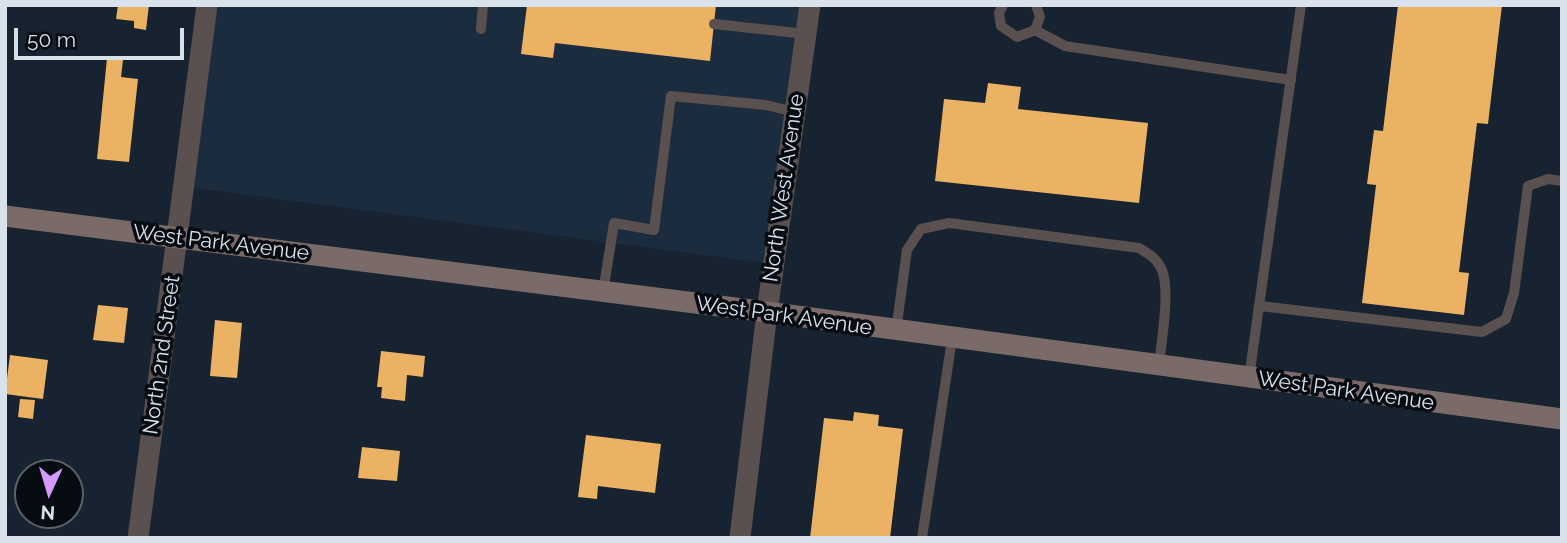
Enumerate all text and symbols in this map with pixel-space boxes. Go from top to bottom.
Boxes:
scale bar [18,14,187,58]
text: 50 m [27,27,76,52]
street label: North West Avenue [758,92,810,284]
street label: West Park Avenue [131,220,311,266]
street label: North 2nd Street [138,274,186,436]
street label: West Park Avenue [694,291,874,341]
street label: West Park Avenue [1256,366,1436,416]
north arrow [14,459,84,529]
text: N [40,501,56,524]

